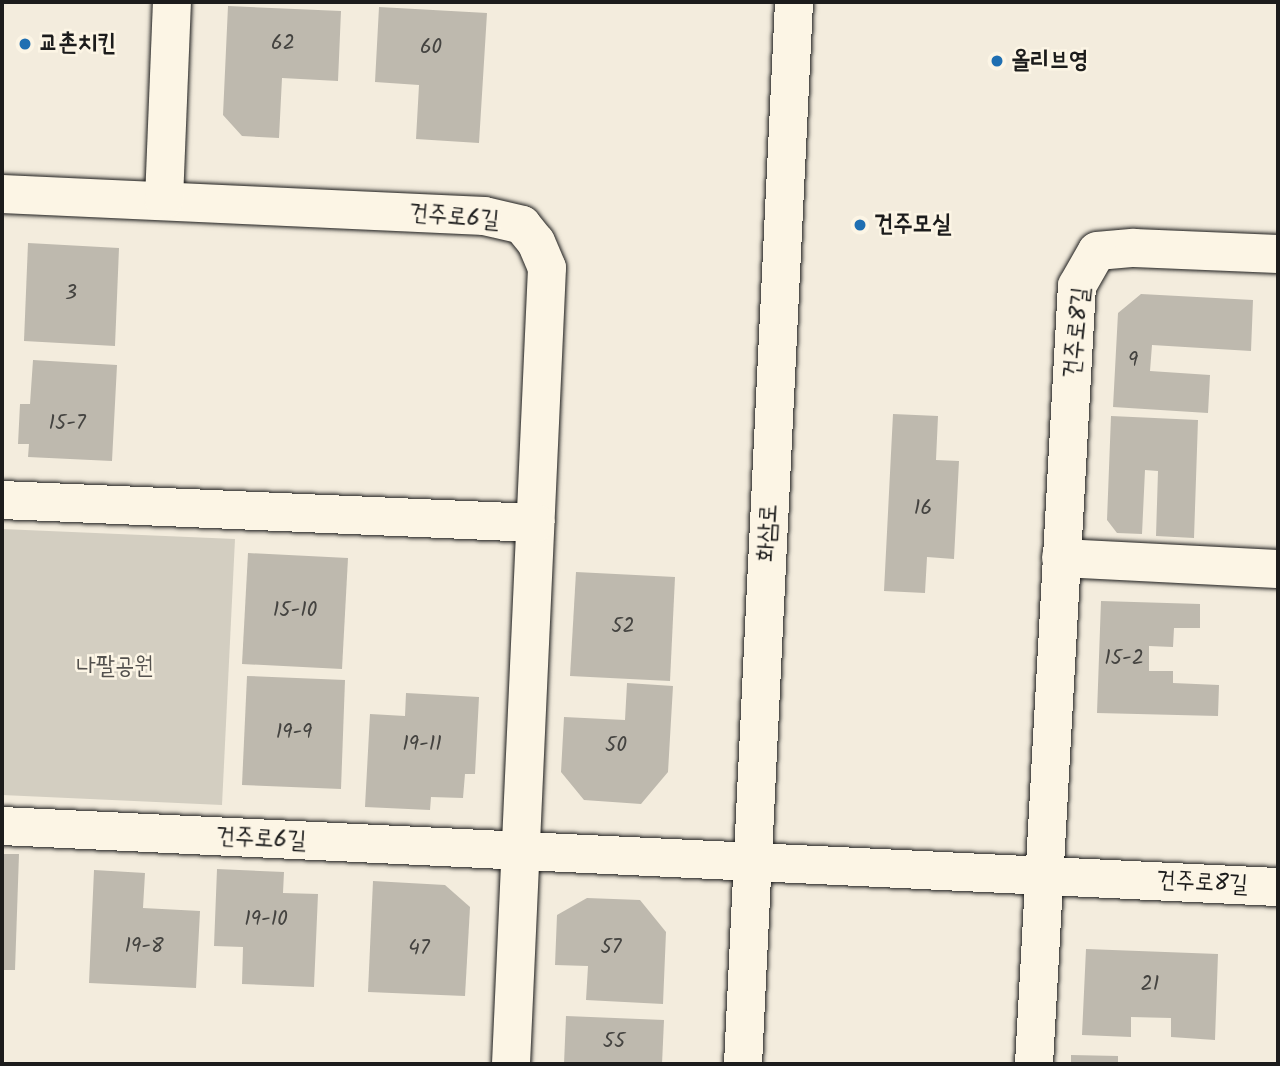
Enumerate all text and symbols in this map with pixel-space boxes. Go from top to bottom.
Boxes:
place label: 교촌치킨 [39,30,116,58]
house number: 62 [271,31,295,57]
house number: 60 [420,35,442,61]
marker: 교촌치킨 [17,36,33,52]
place label: 올리브영 [1011,47,1088,75]
marker: 올리브영 [989,53,1005,69]
street label: 건주로6길 [408,199,500,235]
place label: 건주모실 [874,211,951,239]
marker: 건주모실 [852,217,868,233]
house number: 3 [65,281,77,307]
street label: 건주로8길 [1058,286,1096,380]
house number: 9 [1128,348,1138,374]
house number: 15-7 [48,411,86,437]
house number: 16 [914,496,932,522]
street label: 화삼로 [752,503,784,563]
house number: 15-10 [273,598,317,624]
house number: 52 [611,614,635,640]
house number: 15-2 [1104,646,1144,672]
park label: 나팔공원 [76,653,154,681]
house number: 19-9 [276,720,312,746]
house number: 19-11 [402,732,442,758]
house number: 50 [605,733,627,759]
street label: 건주로6길 [215,822,307,856]
street label: 건주로8길 [1155,866,1249,900]
house number: 19-10 [244,907,288,933]
house number: 19-8 [124,934,164,960]
house number: 57 [601,935,621,961]
house number: 47 [408,936,430,962]
house number: 21 [1141,972,1159,998]
house number: 55 [603,1029,625,1055]

